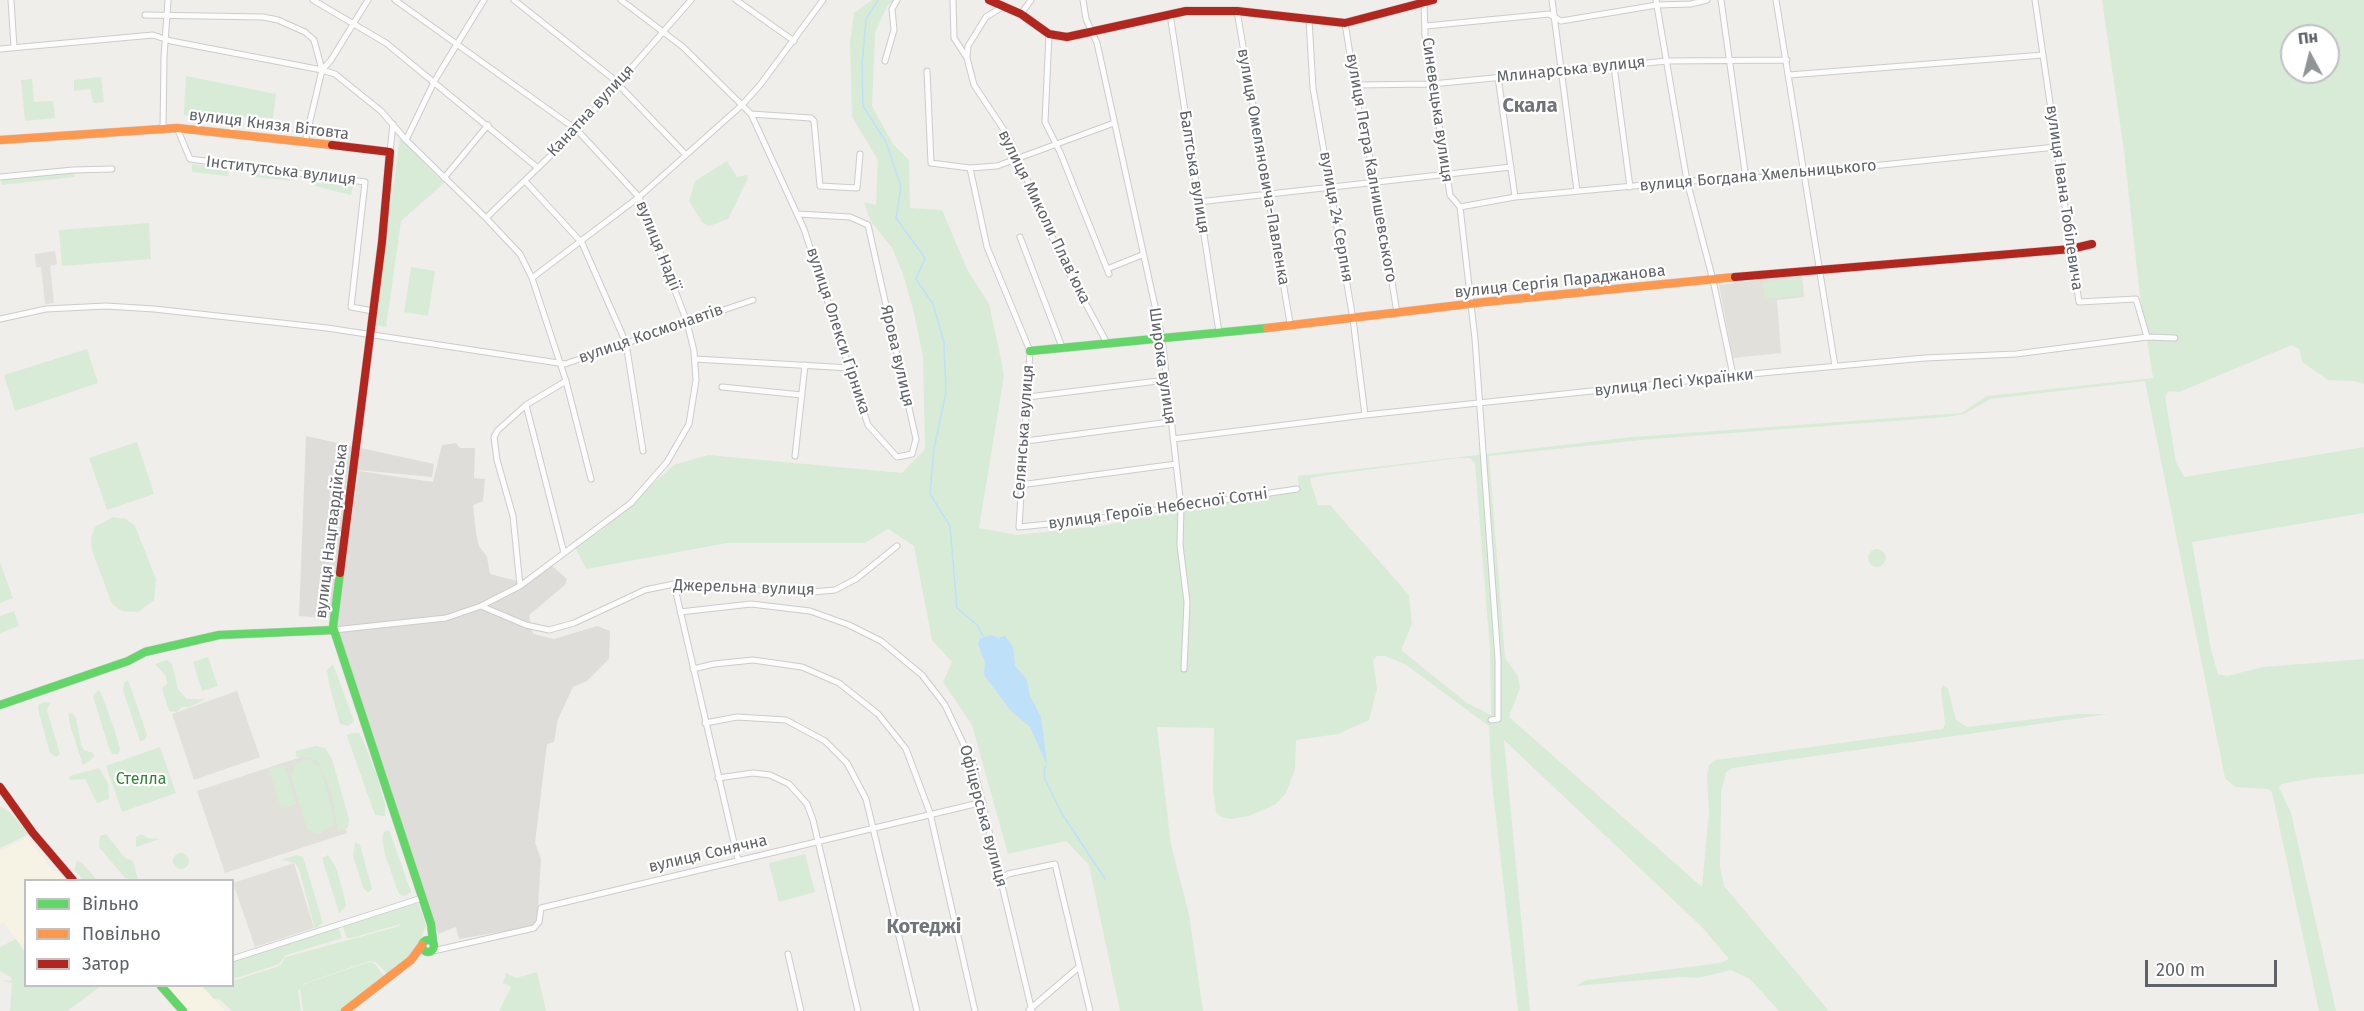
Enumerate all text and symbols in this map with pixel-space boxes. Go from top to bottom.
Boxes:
north arrow [2280,24,2340,84]
text: Пн [2297,27,2319,48]
street label: Синевецька вулиця [1417,36,1457,184]
street label: вулиця Омеляновича-Павленка [1233,47,1293,287]
street label: вулиця Петра Калнишевського [1341,52,1401,284]
street label: Млинарська вулиця [1496,53,1646,87]
street label: Канатна вулиця [543,61,639,161]
district label: Скала [1502,94,1558,118]
street label: вулиця Івана Тобілевича [2041,104,2087,292]
street label: вулиця Князя Вітовта [188,106,350,144]
street label: Балтська вулиця [1175,109,1213,235]
street label: вулиця Миколи Плавʼюка [994,127,1094,307]
street label: вулиця 24 Серпня [1315,150,1357,284]
street label: Інститутська вулиця [205,152,357,190]
street label: вулиця Богдана Хмельницького [1639,156,1877,196]
street label: вулиця Надії [631,198,685,294]
street label: вулиця Олекси Гірника [802,245,874,417]
street label: вулиця Сергія Параджанова [1454,261,1666,303]
street label: вулиця Космонавтів [576,300,726,368]
street label: Ярова вулиця [876,303,918,409]
street label: Широка вулиця [1144,306,1180,426]
street label: Селянська вулиця [1010,364,1038,500]
street label: вулиця Лесі Українки [1594,365,1754,401]
street label: вулиця Нацгвардійська [312,442,352,620]
street label: вулиця Героїв Небесної Сотні [1047,484,1269,534]
street label: Джерельна вулиця [673,576,815,600]
street label: Офіцерська вулиця [955,743,1011,889]
park label: Стелла [116,770,166,790]
street label: вулиця Сонячна [647,831,769,877]
legend [24,879,234,987]
text: Вільно [82,893,139,915]
district label: Котеджі [887,915,961,939]
text: Повільно [82,923,161,945]
scale bar [2148,948,2280,986]
text: Затор [82,953,130,975]
text: 200 m [2156,959,2205,981]

